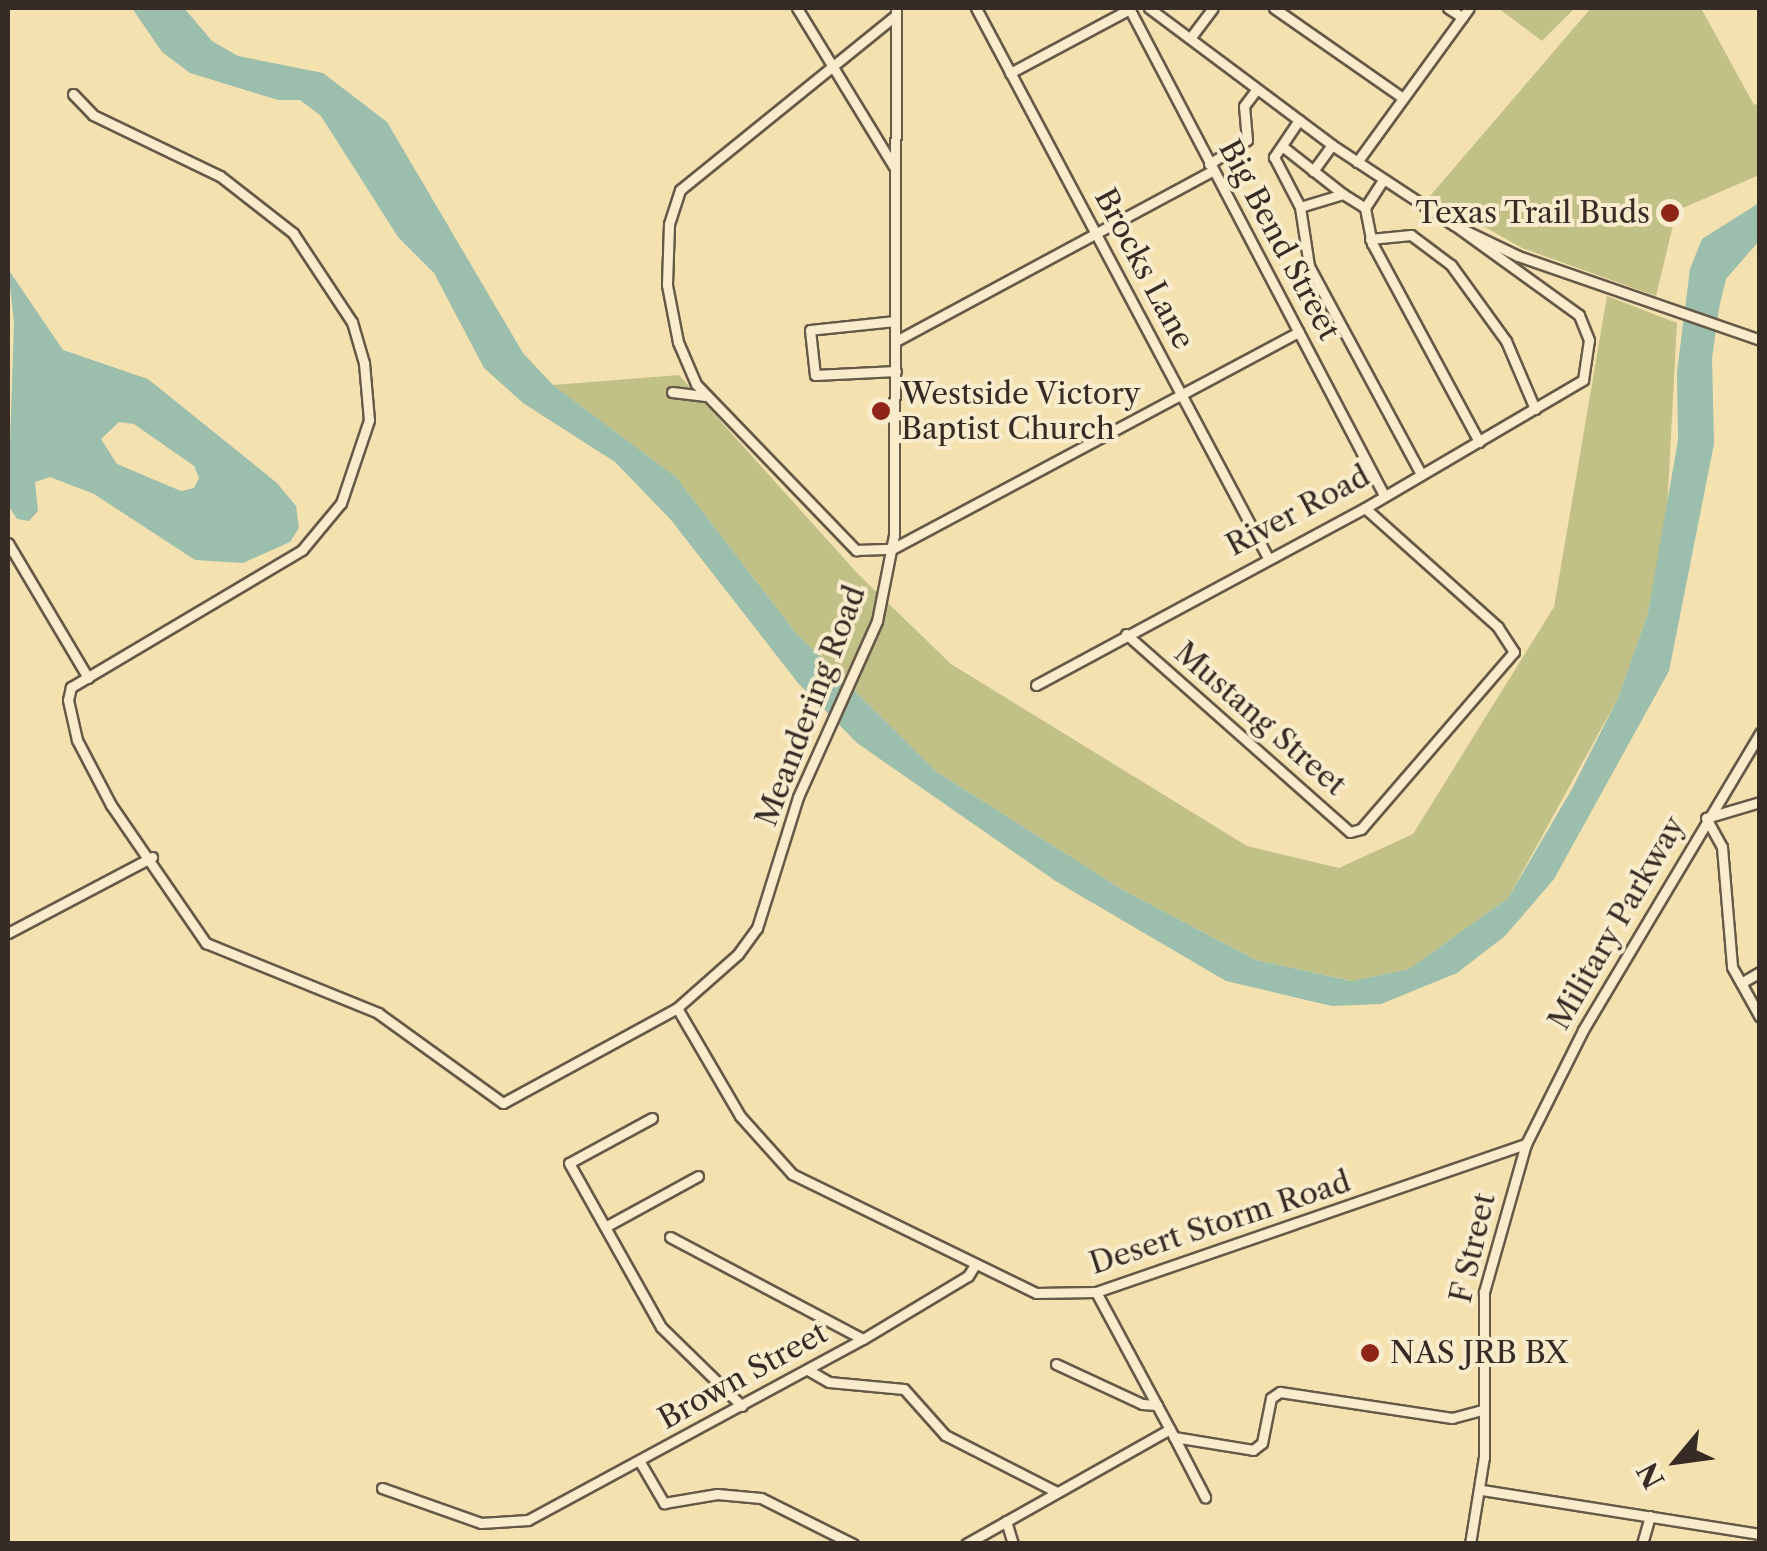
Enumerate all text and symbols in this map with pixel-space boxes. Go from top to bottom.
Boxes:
street label: Big Bend Street [1211,134,1347,346]
street label: Brocks Lane [1087,183,1201,355]
place label: Texas Trail Buds [1415,195,1650,231]
marker: Texas Trail Buds [1659,202,1681,224]
place label: Westside Victory Baptist Church [901,376,1142,446]
marker: Westside Victory Baptist Church [870,400,892,422]
street label: River Road [1220,458,1376,564]
street label: Meandering Road [749,581,873,831]
street label: Mustang Street [1167,635,1353,803]
street label: Military Parkway [1541,809,1693,1037]
street label: Desert Storm Road [1085,1164,1355,1282]
street label: F Street [1443,1189,1503,1307]
street label: Brown Street [652,1315,834,1437]
place label: NAS JRB BX [1390,1335,1568,1371]
marker: NAS JRB BX [1359,1342,1381,1364]
north arrow [1627,1411,1727,1511]
text: N [1630,1457,1672,1494]

